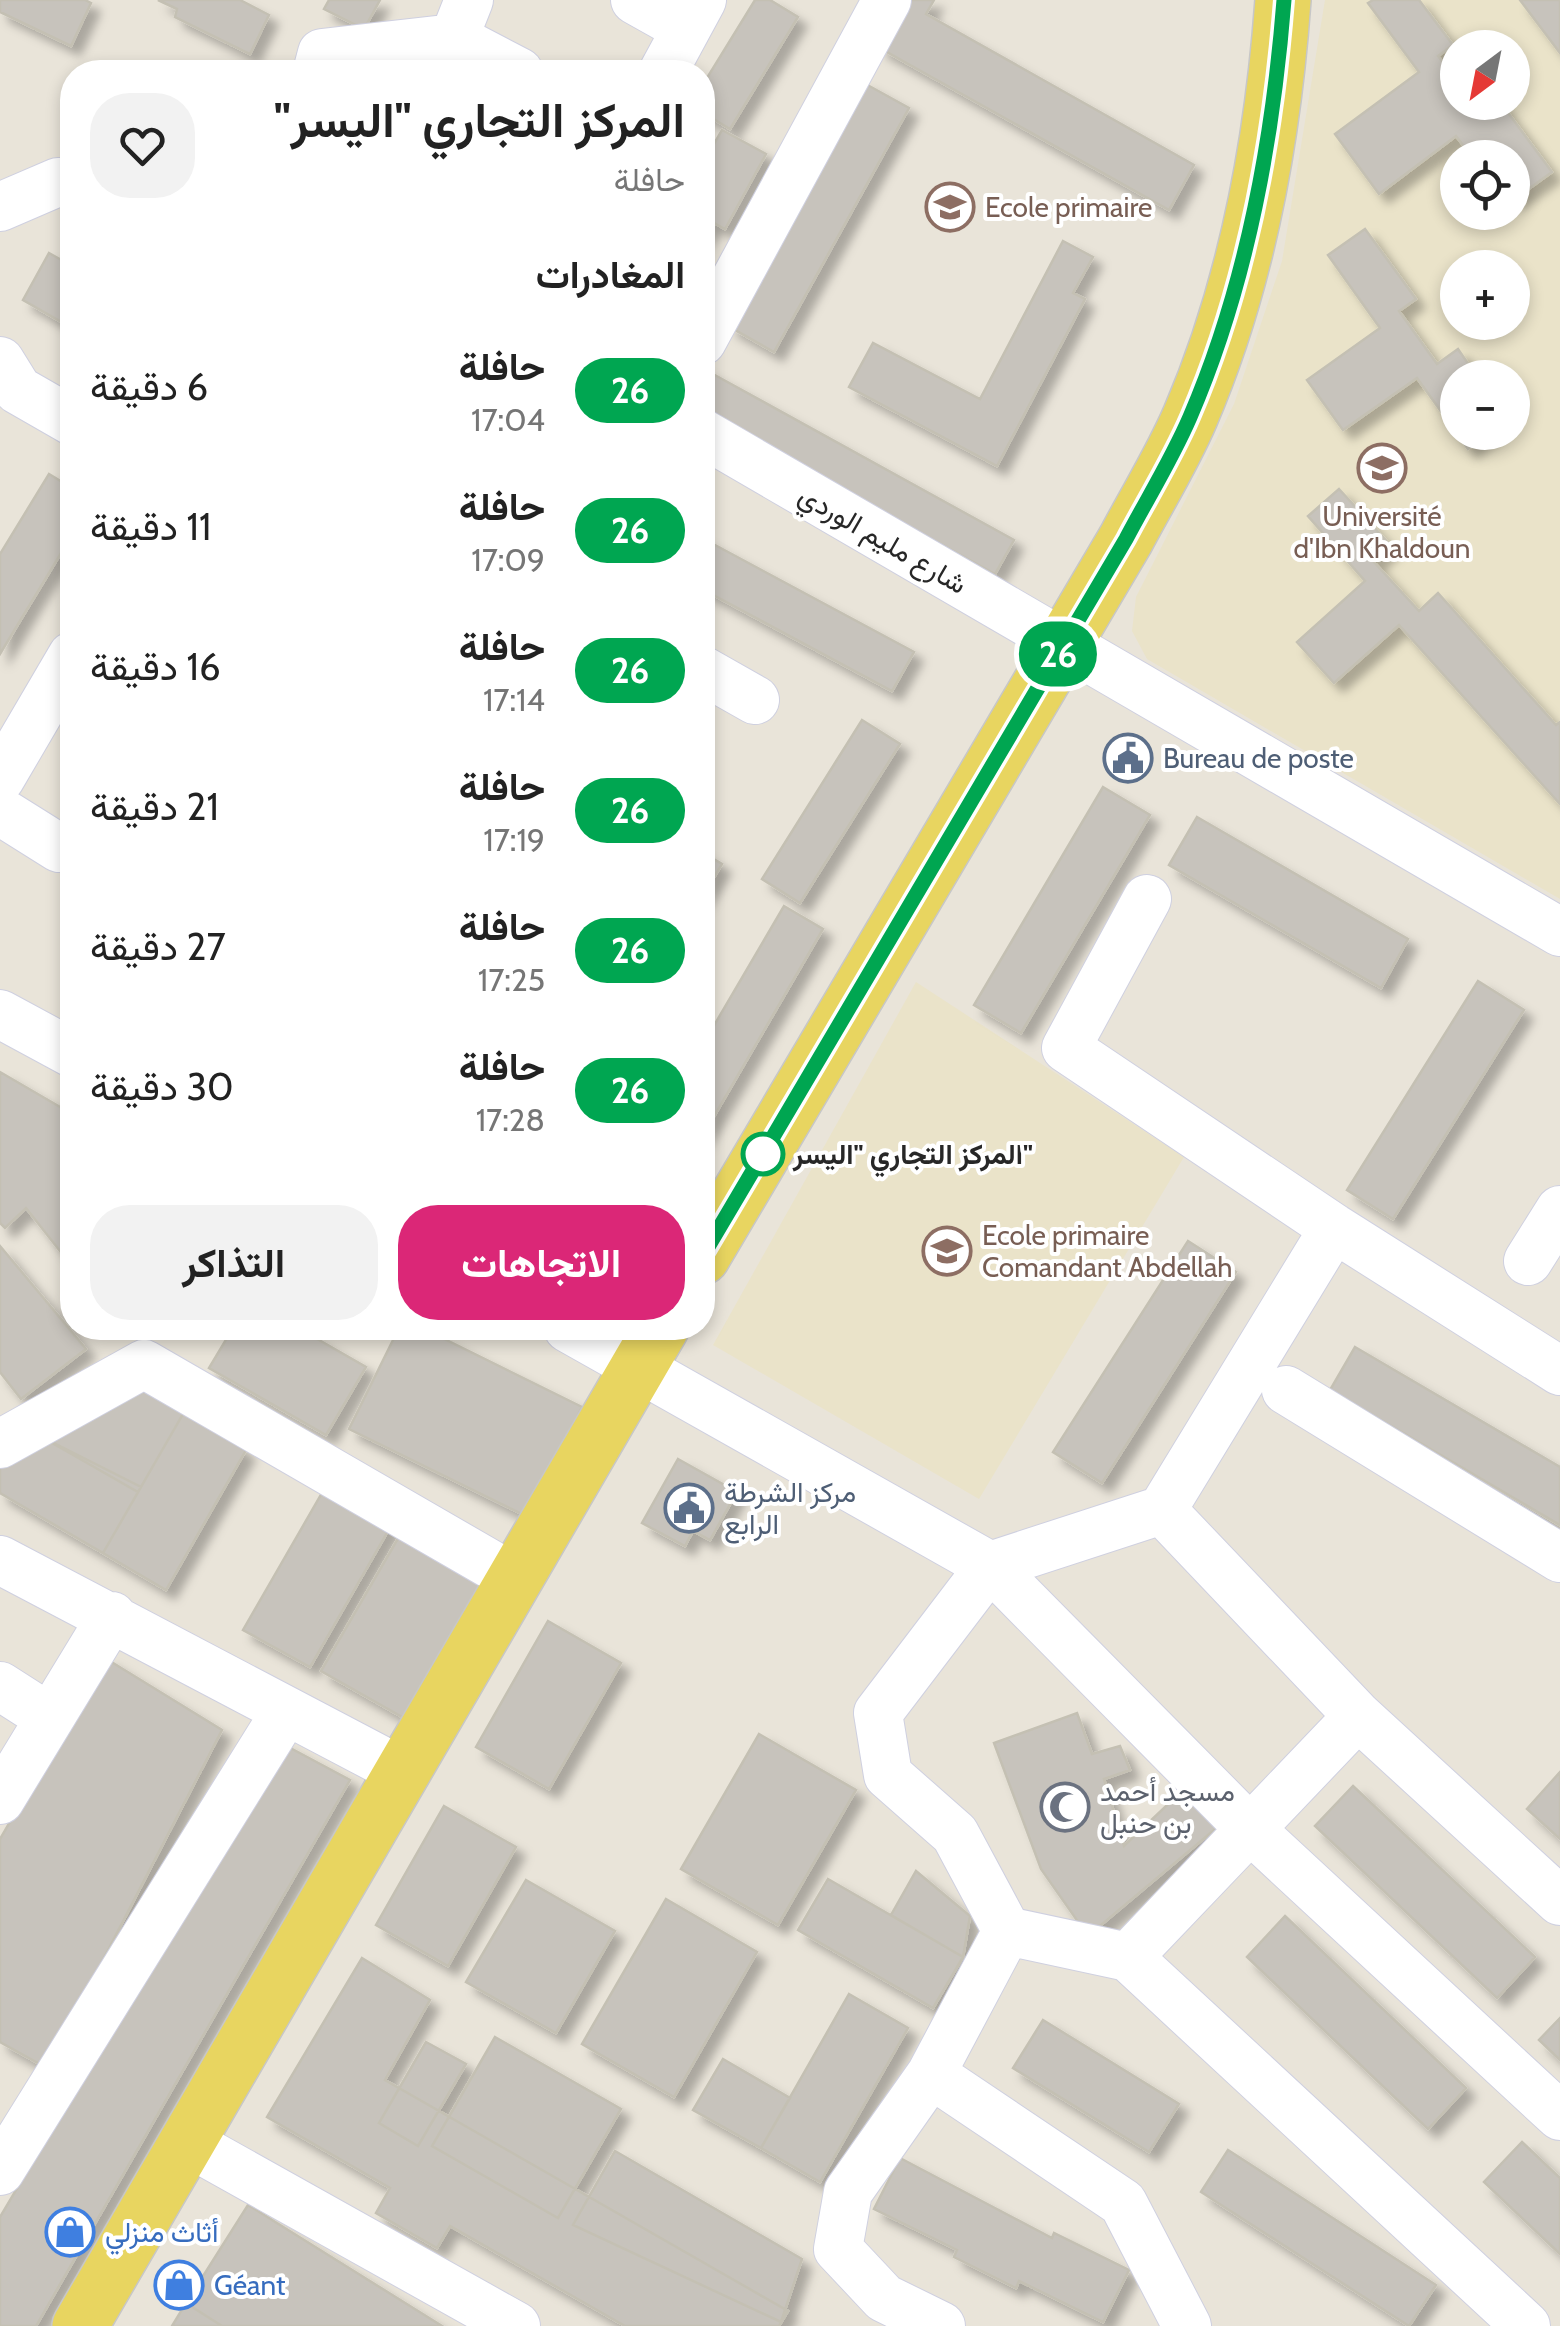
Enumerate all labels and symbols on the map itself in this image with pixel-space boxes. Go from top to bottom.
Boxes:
north arrow [1440,30,1530,120]
school or university icon: Ecole primaire [924,181,976,233]
place label: Ecole primaire [985,190,1152,224]
school or university icon: Université d'Ibn Khaldoun [1356,442,1408,494]
street label: شارع مليم الوردي [790,477,973,606]
place label: Université d'Ibn Khaldoun [1294,499,1470,565]
line badge: 26 [1013,622,1103,686]
public building icon: Bureau de poste [1102,732,1154,784]
place label: Bureau de poste [1163,741,1354,775]
marker: المركز التجاري "اليسر" [742,1133,784,1175]
place label: المركز التجاري "اليسر" [792,1137,1033,1178]
place label: Ecole primaire Comandant Abdellah [982,1218,1233,1284]
school or university icon: Ecole primaire Comandant Abdellah [921,1225,973,1277]
place label: مركز الشرطة الرابع [724,1475,856,1544]
public building icon: مركز الشرطة الرابع [663,1482,715,1534]
place label: مسجد أحمد بن حنبل [1100,1774,1235,1840]
mosque icon: مسجد أحمد بن حنبل [1039,1781,1091,1833]
shop icon: أثاث منزلي [44,2206,96,2258]
place label: أثاث منزلي [105,2215,218,2255]
shop icon: Géant [153,2259,205,2311]
place label: Géant [214,2268,285,2302]

